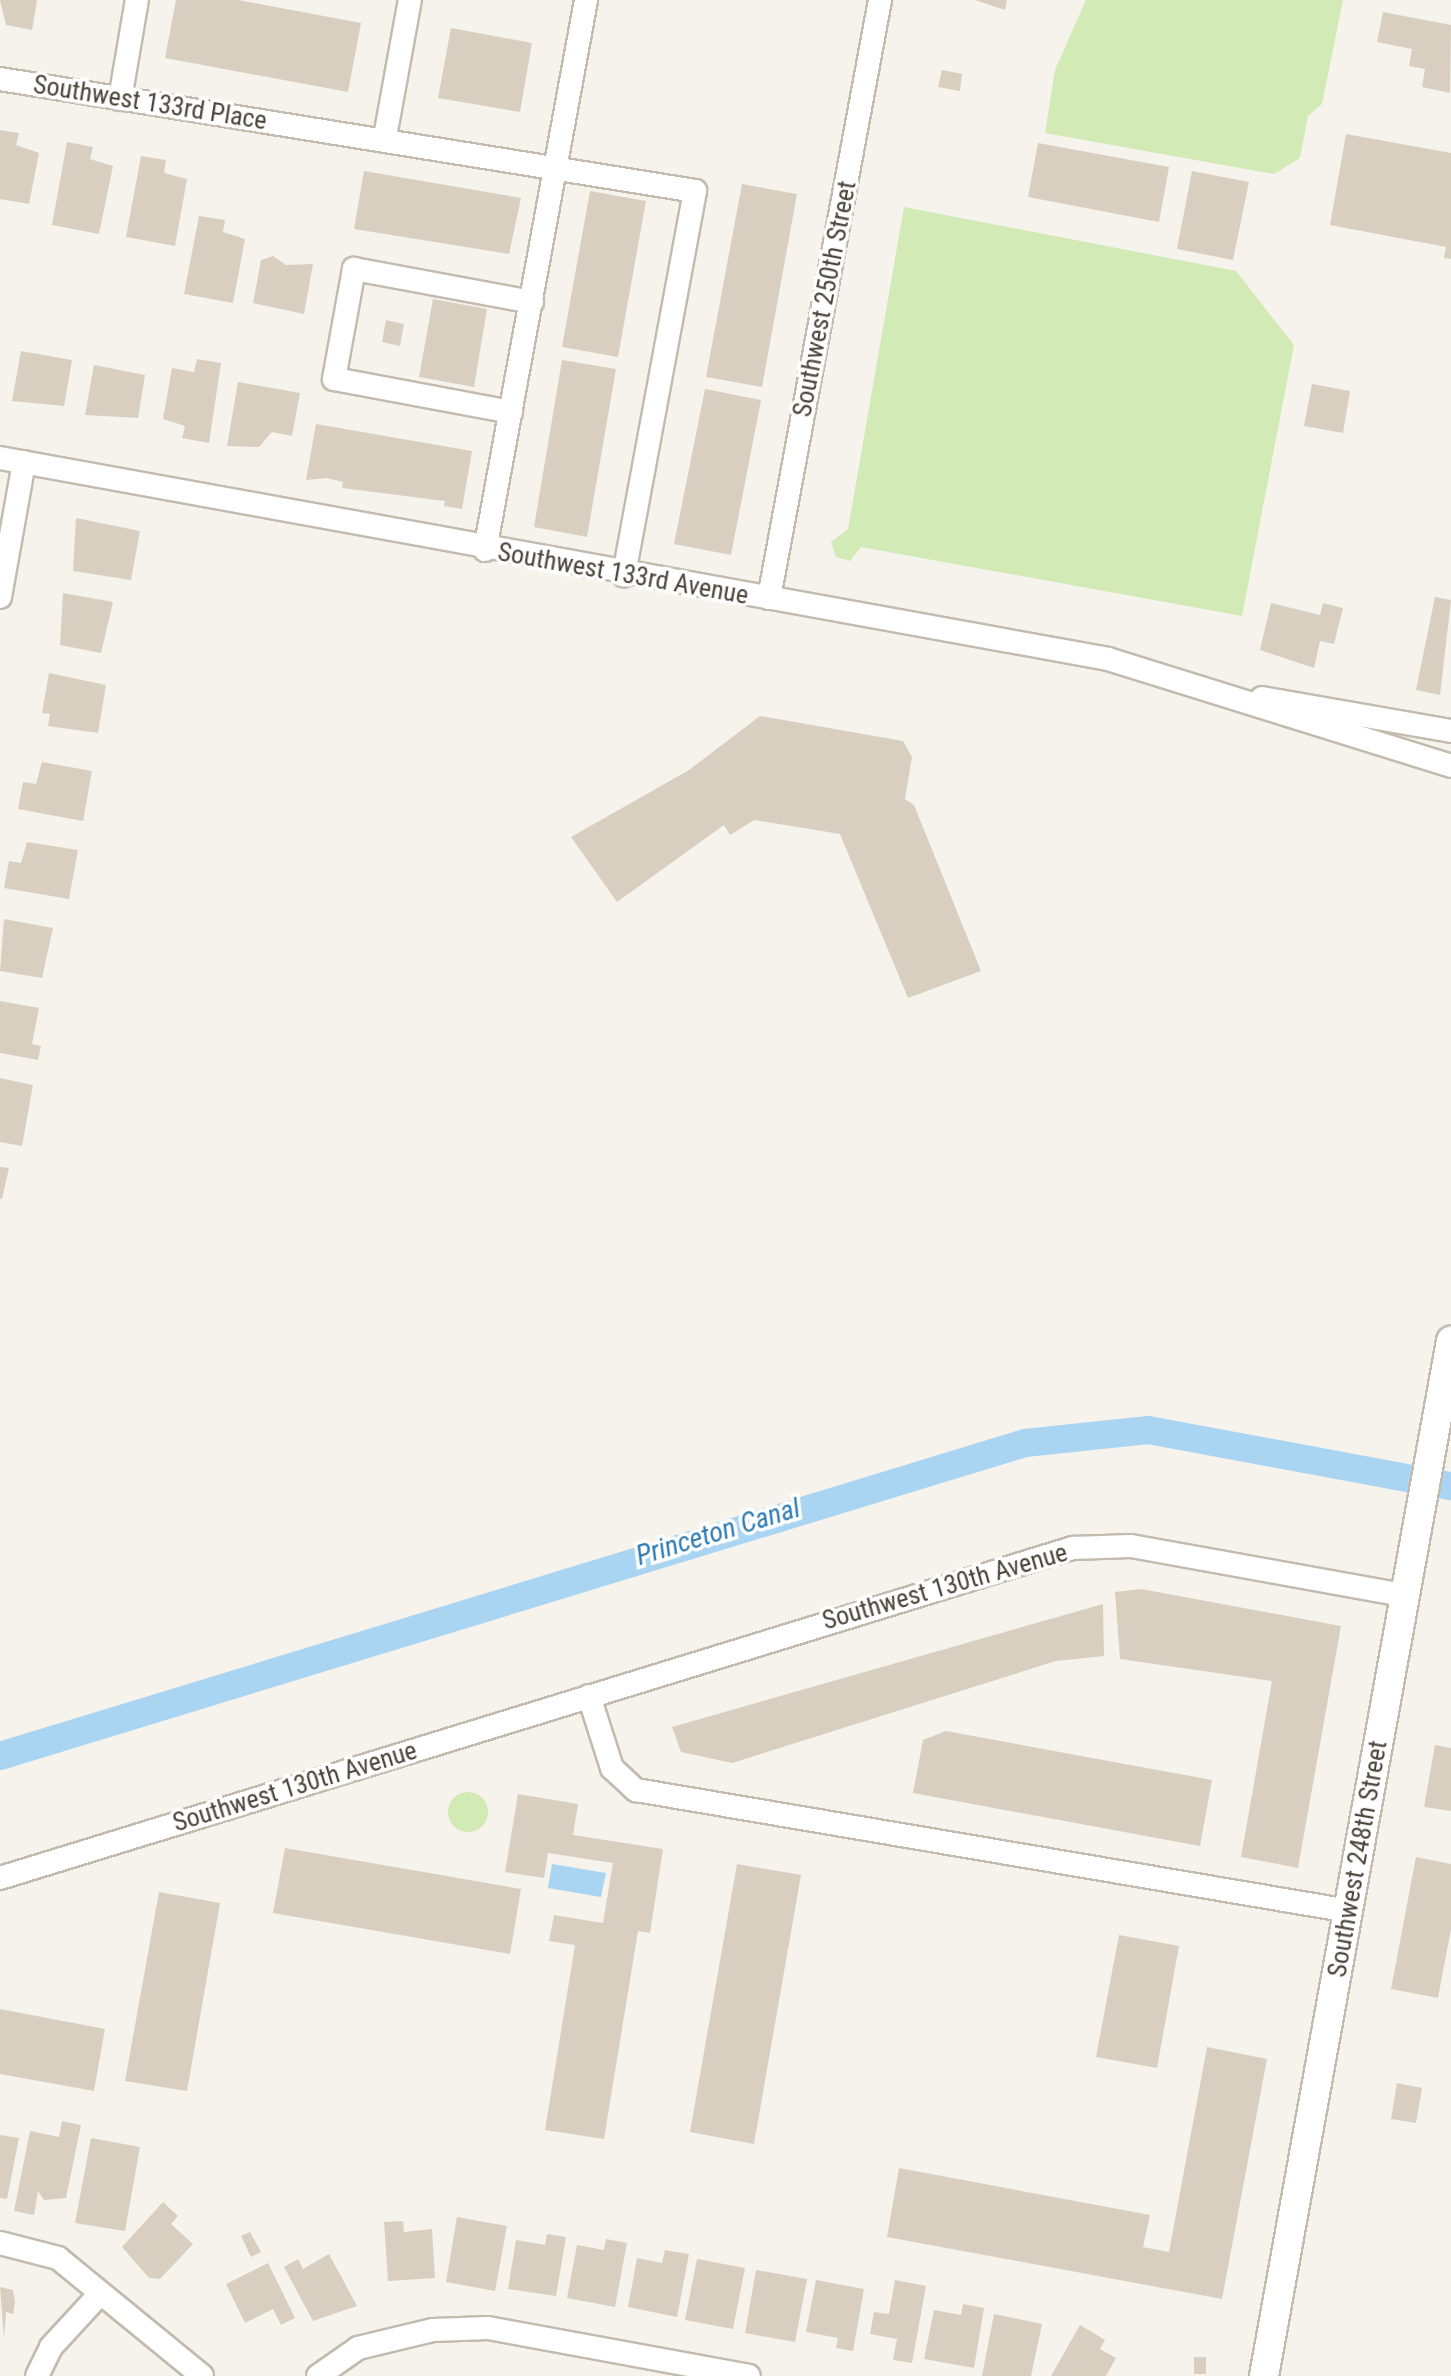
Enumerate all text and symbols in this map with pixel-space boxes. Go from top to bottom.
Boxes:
street label: Southwest 133rd Place [31,69,269,137]
street label: Southwest 250th Street [787,178,863,420]
street label: Southwest 133rd Avenue [495,537,751,611]
water label: Princeton Canal [632,1491,804,1573]
street label: Southwest 130th Avenue [819,1537,1071,1637]
street label: Southwest 130th Avenue [169,1735,421,1839]
street label: Southwest 248th Street [1322,1738,1394,1980]

